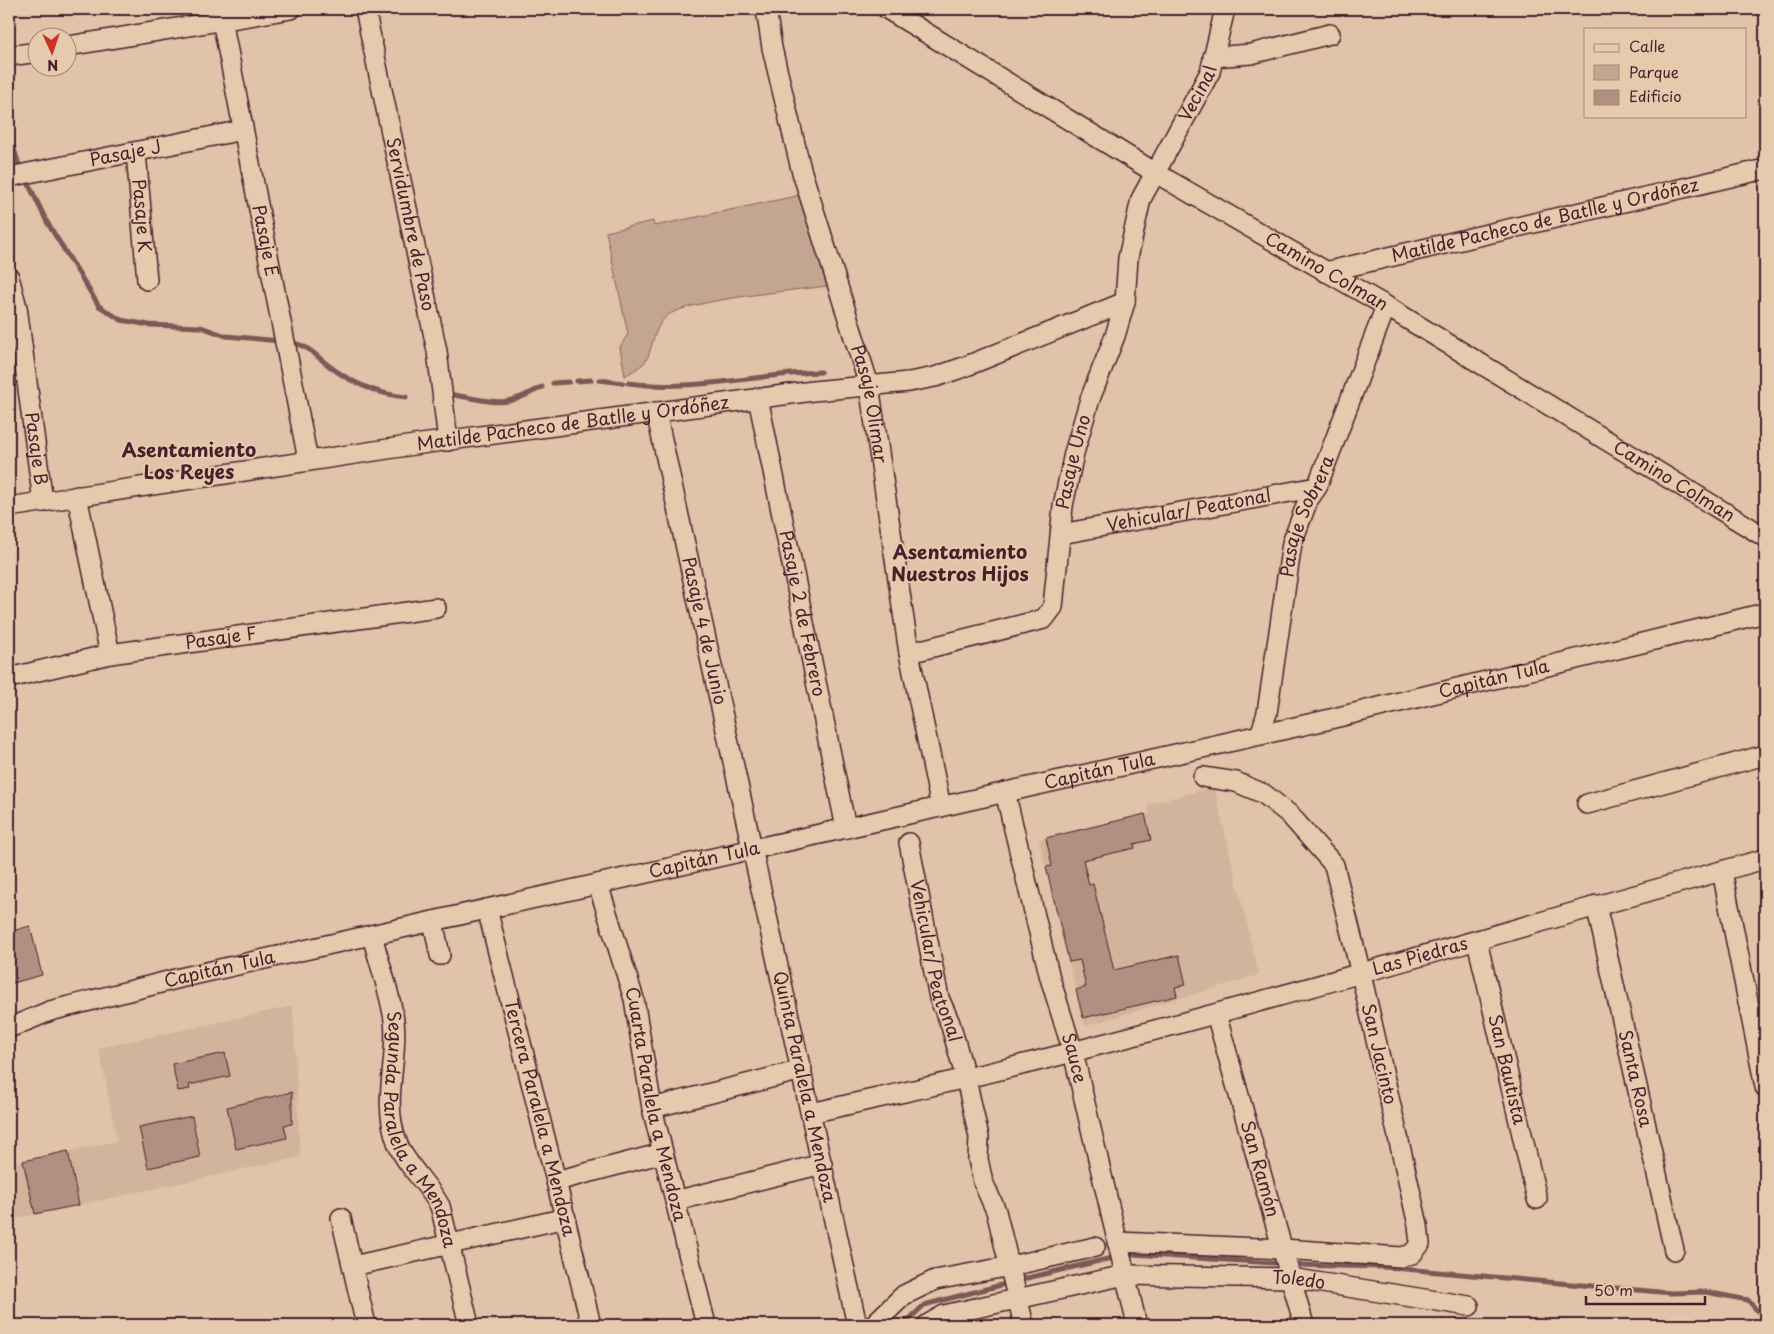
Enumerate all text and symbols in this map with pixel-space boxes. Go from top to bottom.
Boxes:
north arrow [28,28,78,78]
legend [1584,28,1746,118]
text: Calle [1629,34,1666,57]
text: N [47,55,59,76]
text: Parque [1629,60,1679,83]
street label: Vecinal [1171,63,1223,126]
text: Edificio [1629,84,1682,107]
street label: Pasaje J [87,132,164,172]
street label: Servidumbre de Paso [380,135,443,313]
street label: Matilde Pacheco de Batlle y Ordóñez [1389,170,1701,268]
street label: Pasaje K [126,178,160,254]
street label: Pasaje E [246,202,287,279]
street label: Camino Colman [1260,224,1394,317]
street label: Pasaje Olimar [845,341,896,466]
street label: Matilde Pacheco de Batlle y Ordóñez [415,387,731,456]
street label: Pasaje B [19,410,56,487]
street label: Pasaje Uno [1048,411,1097,511]
street label: Camino Colman [1609,433,1741,528]
district label: Asentamiento Los Reyes [122,435,256,485]
street label: Pasaje Sobrera [1272,451,1340,579]
street label: Vehicular/ Peatonal [1104,481,1273,537]
street label: Pasaje 2 de Febrero [773,528,834,699]
district label: Asentamiento Nuestros Hijos [891,537,1029,587]
street label: Pasaje 4 de Junio [676,554,735,707]
street label: Pasaje F [183,618,258,655]
street label: Capitán Tula [1435,651,1552,704]
street label: Capitán Tula [1041,744,1158,795]
street label: Capitán Tula [646,833,763,884]
street label: Vehicular/ Peatonal [904,877,970,1045]
street label: Las Piedras [1369,929,1470,981]
street label: Capitán Tula [161,942,278,994]
street label: Quinta Paralela a Mendoza [767,968,845,1205]
street label: Cuarta Paralela a Mendoza [619,983,695,1225]
street label: Tercera Paralela a Mendoza [498,995,584,1239]
street label: San Jacinto [1356,1001,1405,1107]
street label: Segunda Paralela a Mendoza [378,1009,465,1251]
street label: San Bautista [1482,1011,1534,1128]
street label: Santa Rosa [1613,1027,1661,1130]
street label: Sauce [1056,1029,1095,1086]
street label: San Ramón [1235,1117,1288,1220]
street label: Toledo [1272,1263,1327,1295]
scale bar [1586,1274,1705,1306]
text: 50 m [1594,1278,1633,1301]

